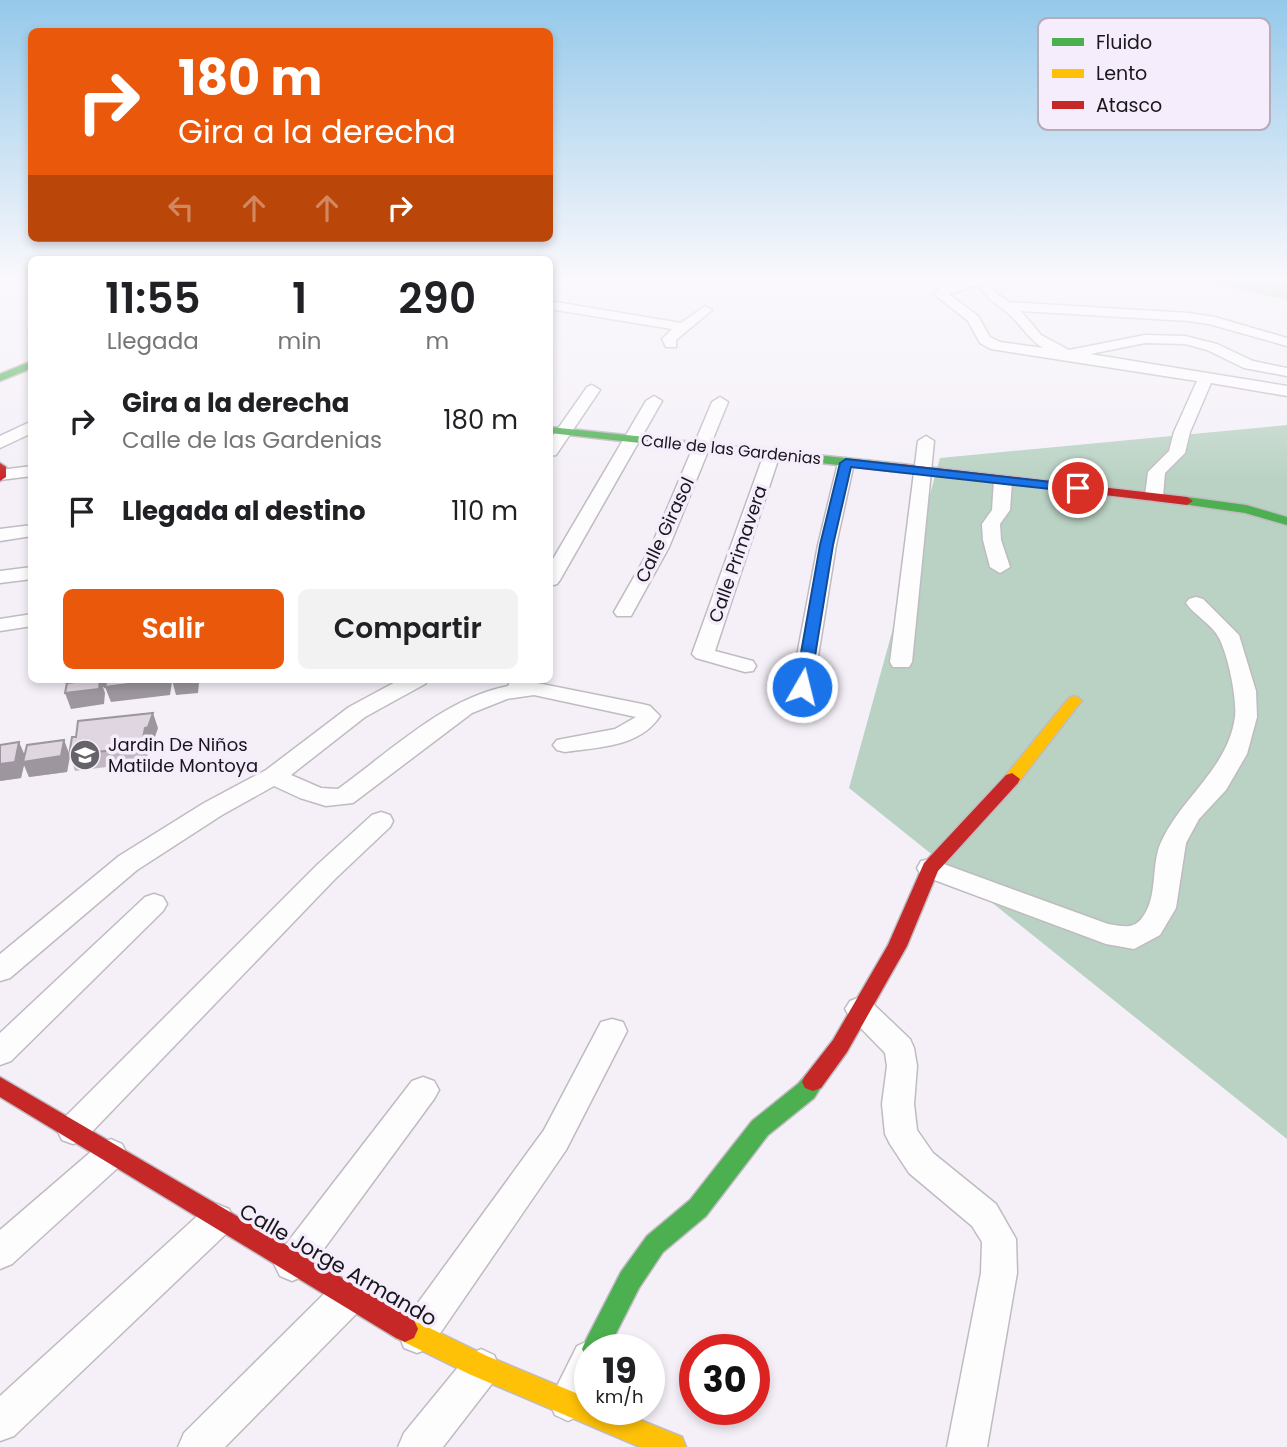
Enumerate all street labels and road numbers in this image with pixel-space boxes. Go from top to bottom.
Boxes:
street label: Calle de las Gardenias [640,429,822,470]
street label: Calle Girasol [629,473,700,587]
street label: Calle Primavera [702,482,773,626]
street label: Calle Jorge Armando [234,1196,442,1333]

